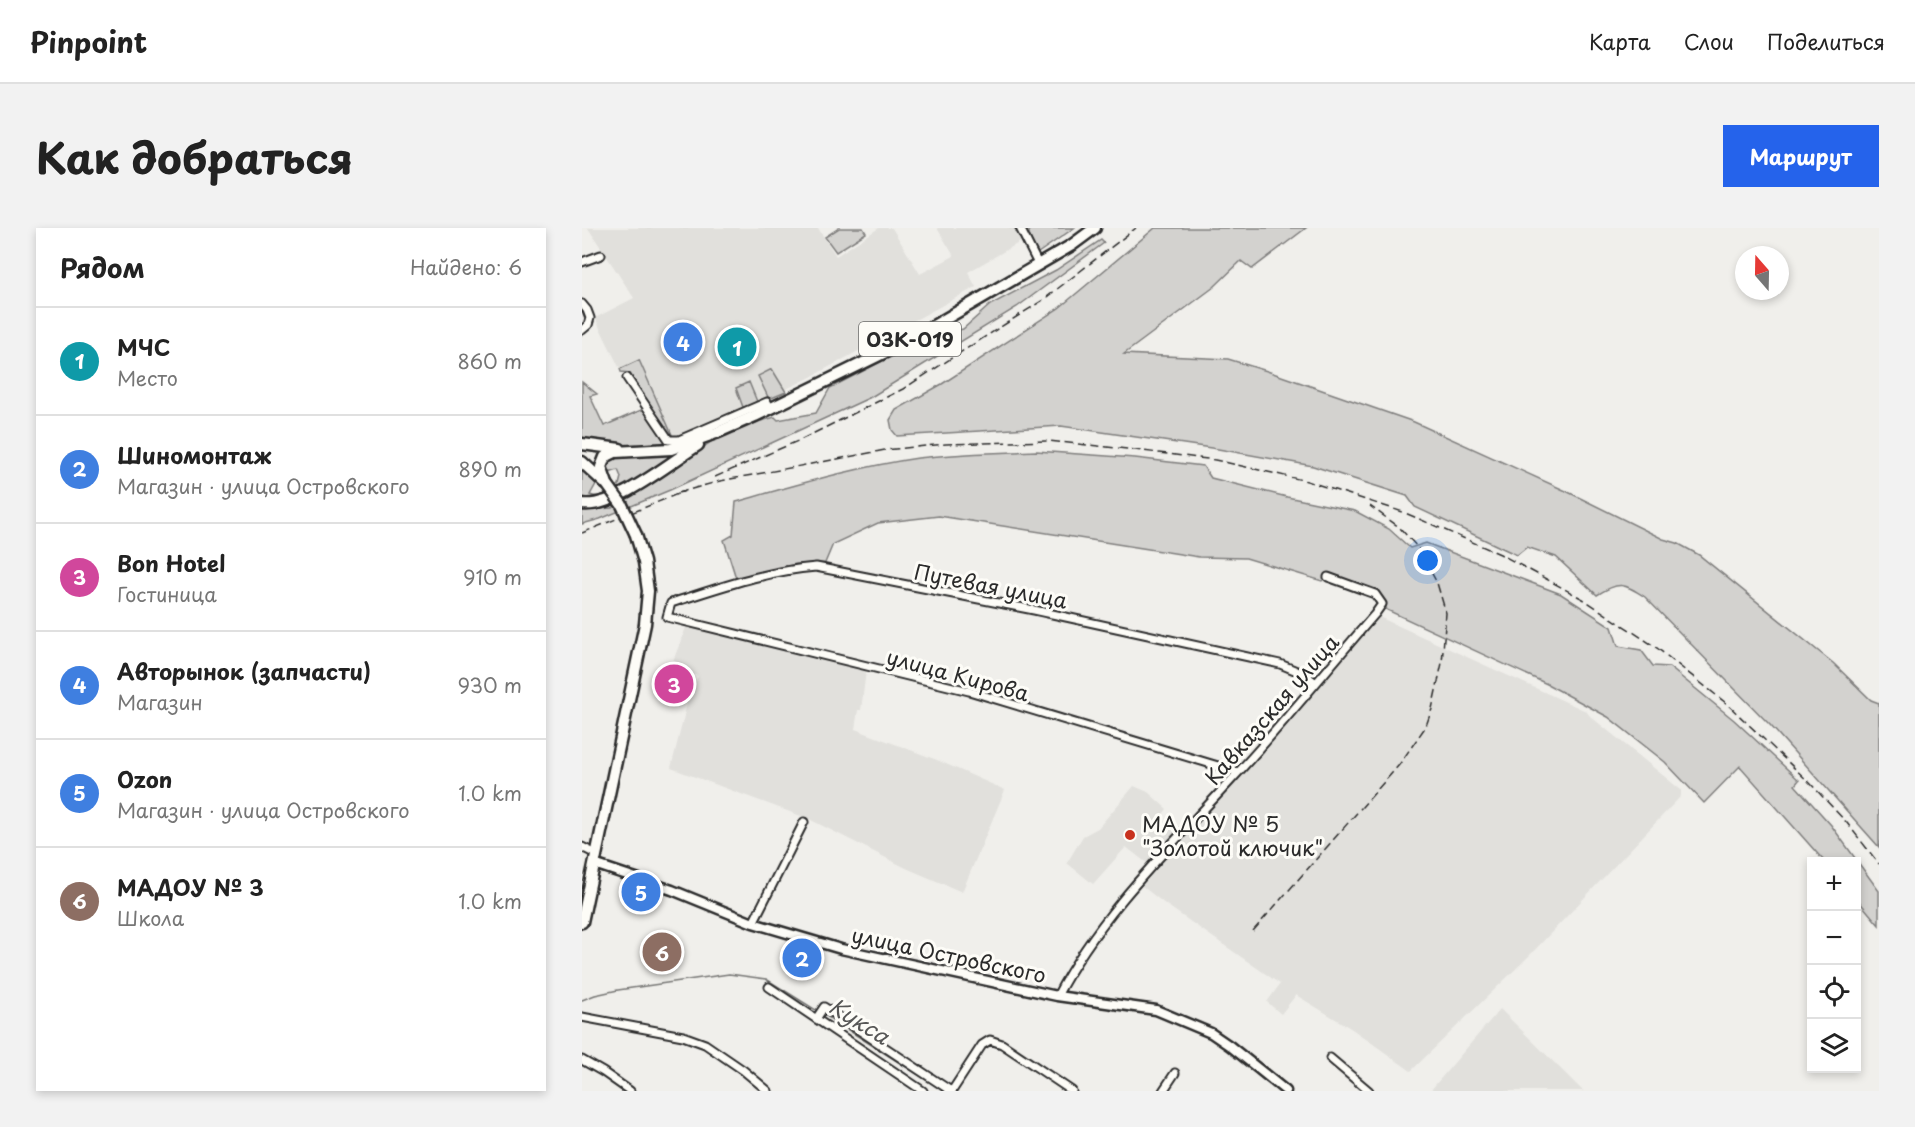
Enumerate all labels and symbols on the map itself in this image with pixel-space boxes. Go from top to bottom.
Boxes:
north arrow [1735,246,1789,300]
pin: 4 [664,320,702,364]
road number: 03К-019 [859,322,961,356]
pin: 1 [718,324,756,370]
your location [1413,546,1442,575]
street label: Путевая улица [912,554,1071,616]
street label: Кавказская улица [1196,626,1346,791]
street label: улица Кирова [883,640,1033,708]
pin: 3 [654,662,694,706]
place label: МАДОУ № 5 "Золотой ключик" [1142,807,1323,863]
marker: МАДОУ № 5 "Золотой ключик" [1123,828,1137,842]
pin: 5 [622,870,660,914]
street label: улица Островского [849,918,1049,990]
pin: 6 [642,930,682,974]
pin: 2 [782,936,822,980]
water label: Кукса [823,989,898,1052]

